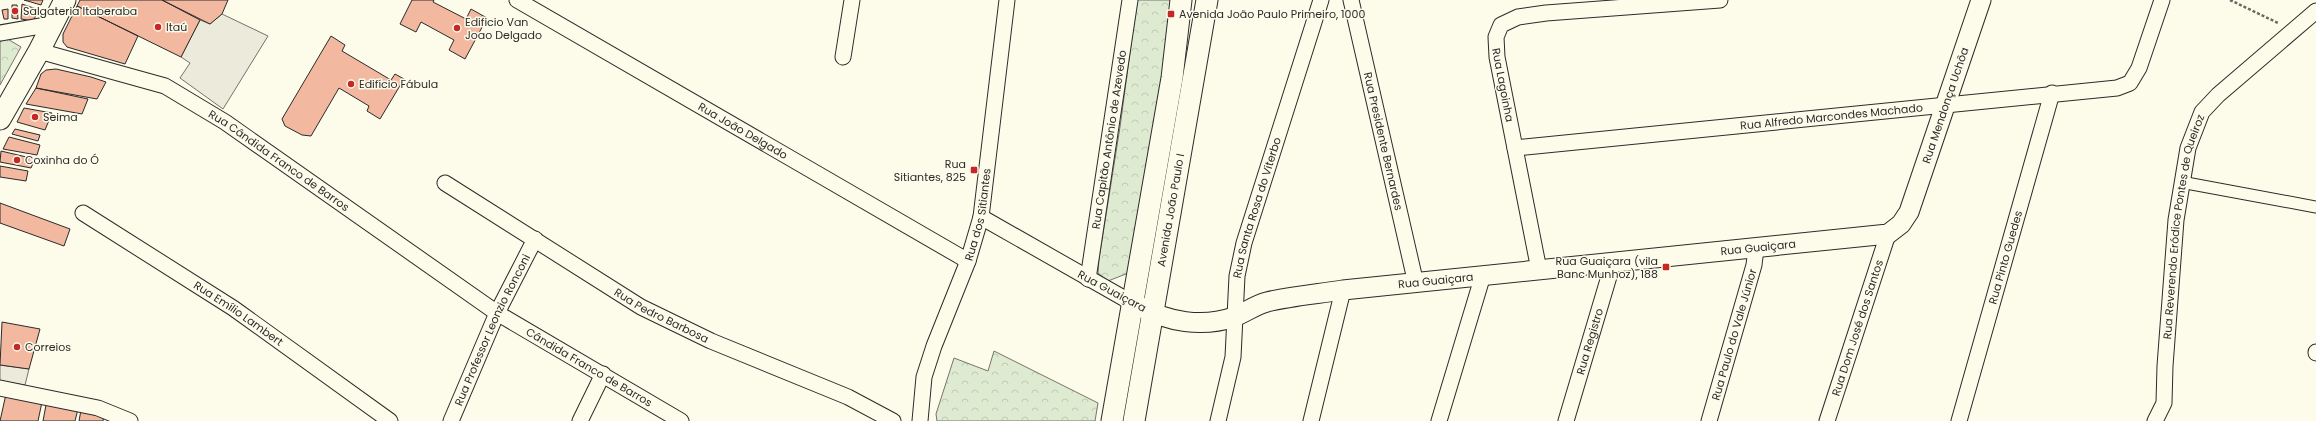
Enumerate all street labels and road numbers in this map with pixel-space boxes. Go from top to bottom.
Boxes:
street label: Rua Mendonça Uchôa [1918,45,1972,166]
street label: Rua Lagoinha [1488,47,1518,123]
street label: Rua Capitão Antônio de Azevedo [1088,49,1130,230]
street label: Rua Presidente Bernardes [1360,71,1407,212]
street label: Rua João Delgado [695,98,791,163]
street label: Rua Alfredo Marcondes Machado [1739,99,1924,134]
street label: Rua Cândida Franco de Barros [206,106,353,215]
street label: Rua Reverendo Eródice Pontes de Queiroz [2159,112,2208,340]
street label: Rua Santa Rosa do Viterbo [1229,135,1285,280]
street label: Avenida João Paulo I [1153,152,1188,268]
street label: Rua dos Sitiantes [960,167,995,263]
street label: Rua Pinto Guedes [1984,208,2026,306]
street label: Rua Guaiçara [1720,236,1796,259]
street label: Rua Professor Leonzio Ronconi [450,251,534,408]
street label: Rua Dom José dos Santos [1828,257,1887,398]
street label: Rua Guaiçara [1075,266,1149,316]
street label: Rua Paulo do Vale Júnior [1707,267,1761,402]
street label: Rua Guaiçara [1397,269,1474,292]
street label: Rua Emílio Lambert [191,277,286,350]
street label: Rua Pedro Barbosa [611,284,711,347]
street label: Rua Registro [1572,306,1607,377]
street label: Cândida Franco de Barros [523,324,656,411]

